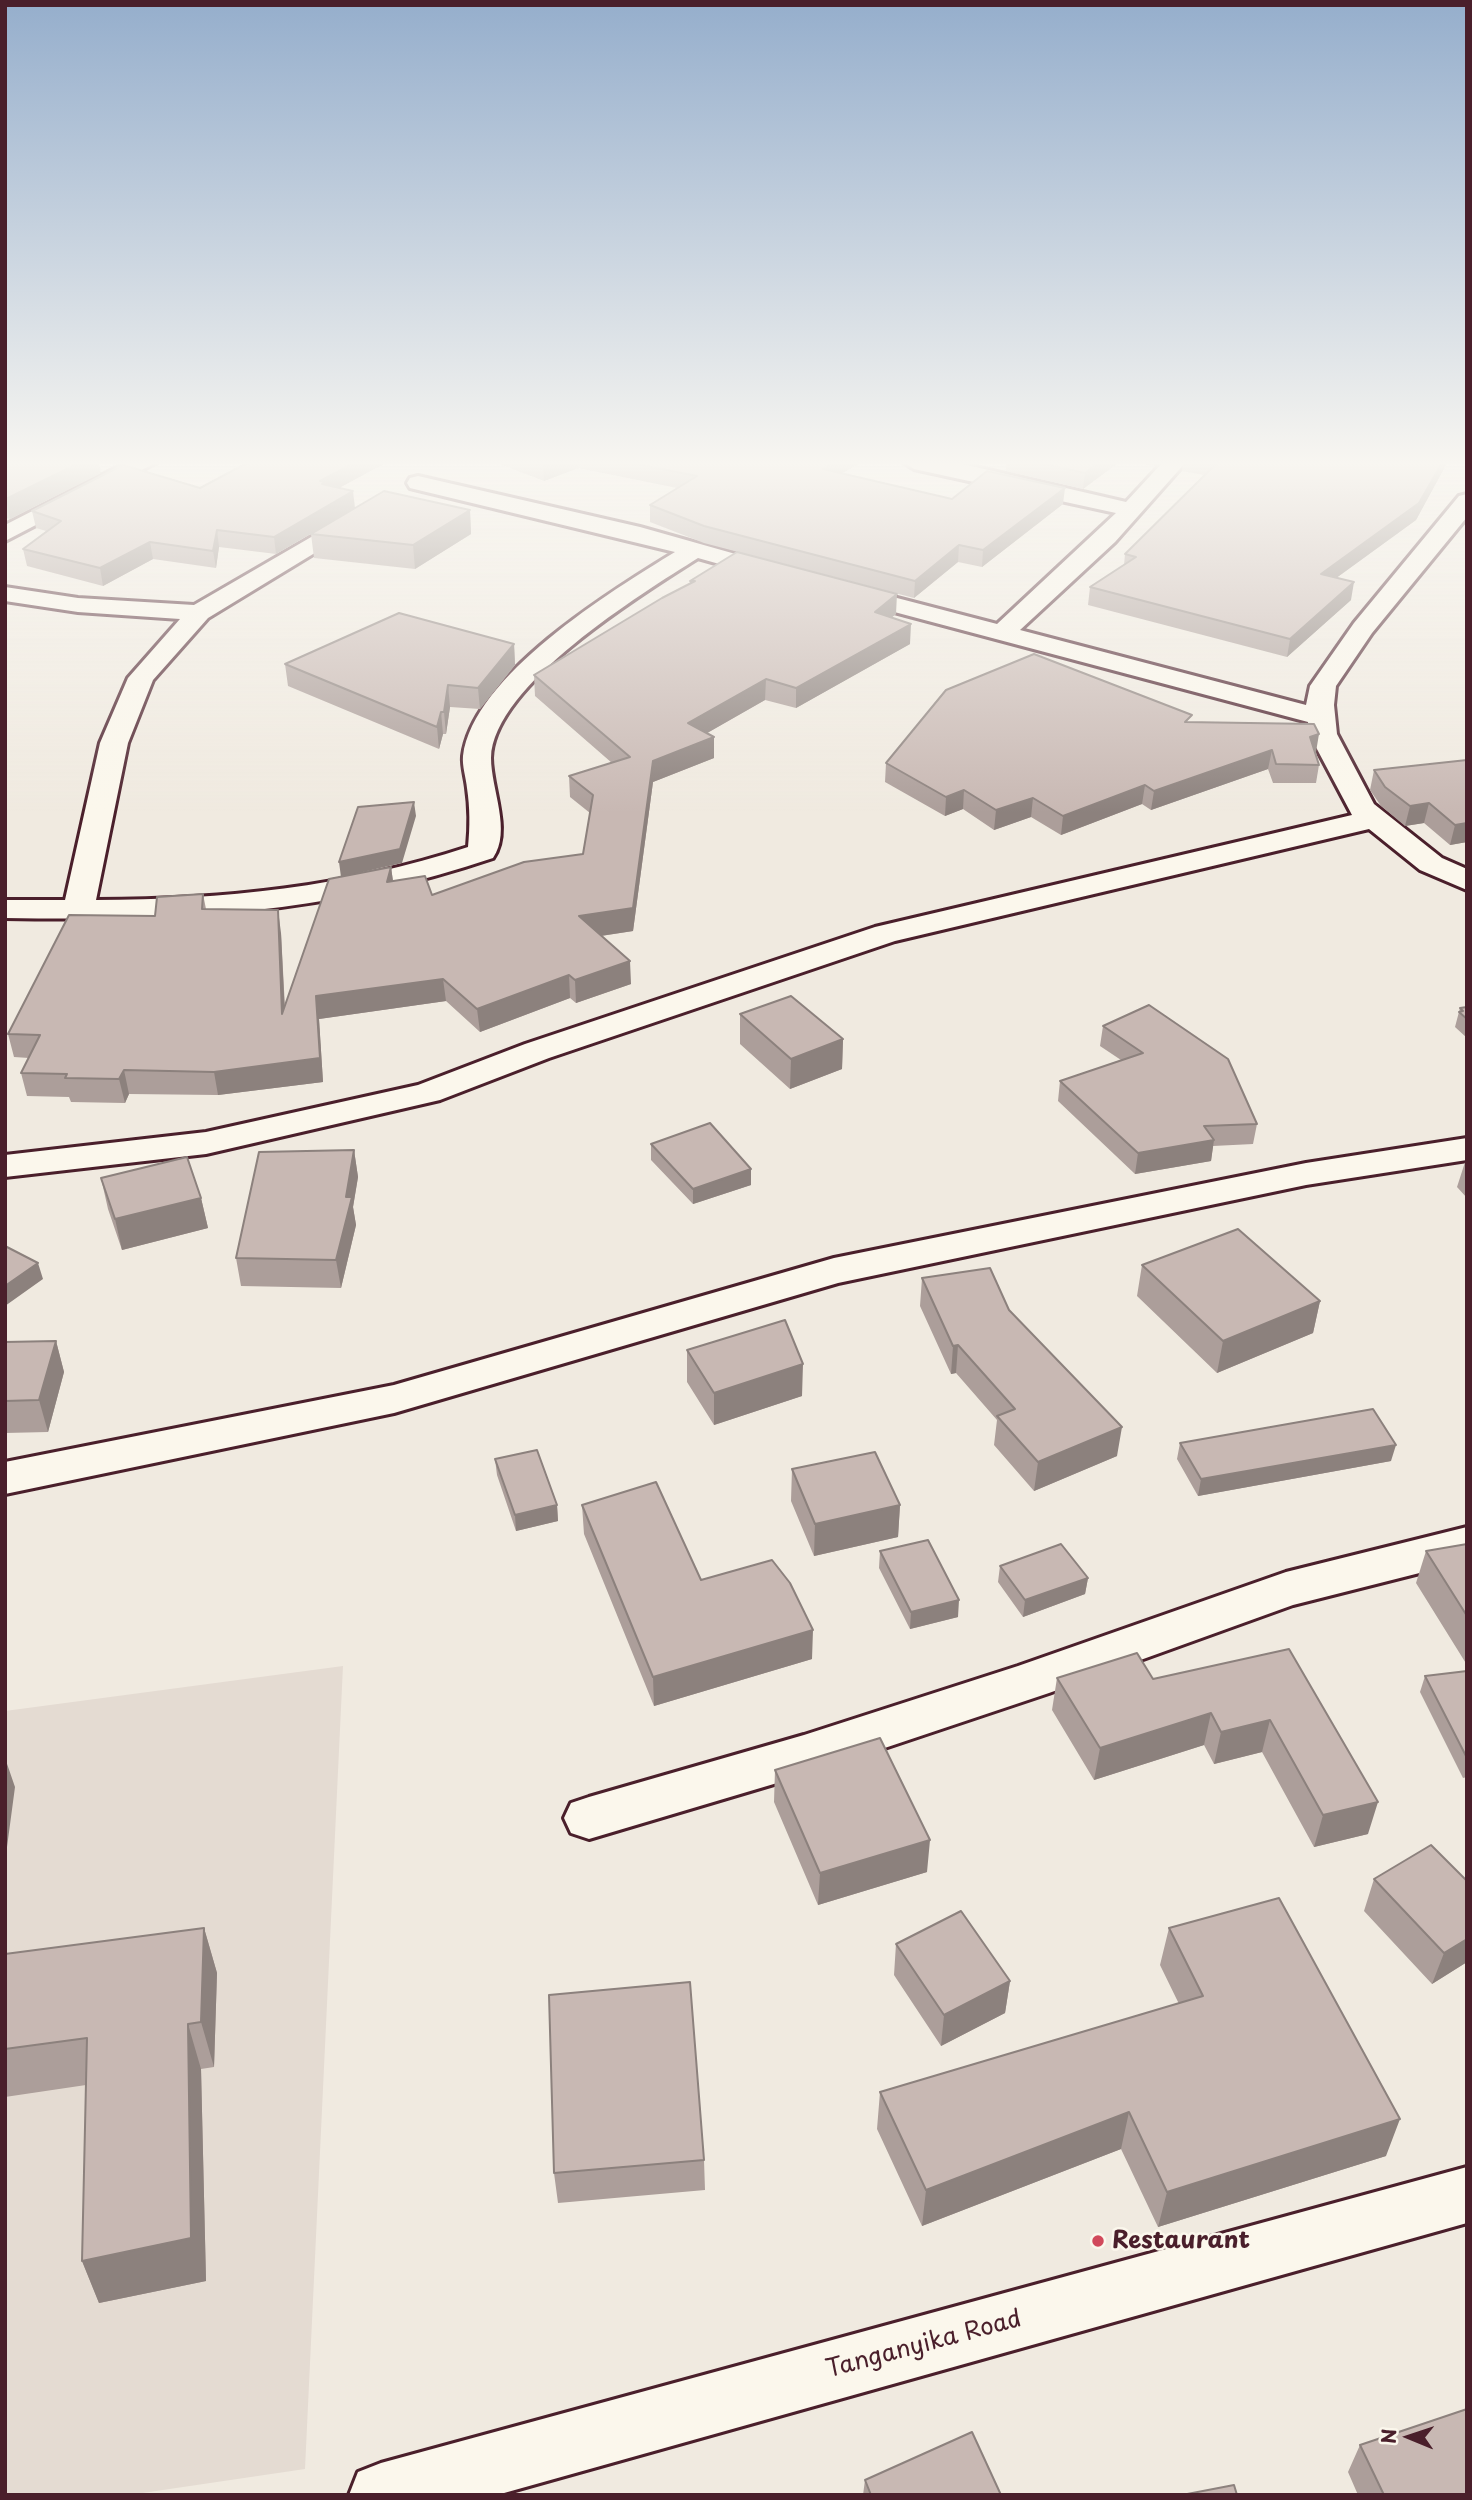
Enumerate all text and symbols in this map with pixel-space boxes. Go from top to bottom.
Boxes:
place label: Restaurant [1112,2227,1250,2255]
marker: Restaurant [1090,2233,1106,2249]
street label: Tanganyika Road [823,2305,1025,2385]
north arrow [1374,2402,1444,2472]
text: N [1374,2428,1402,2444]

